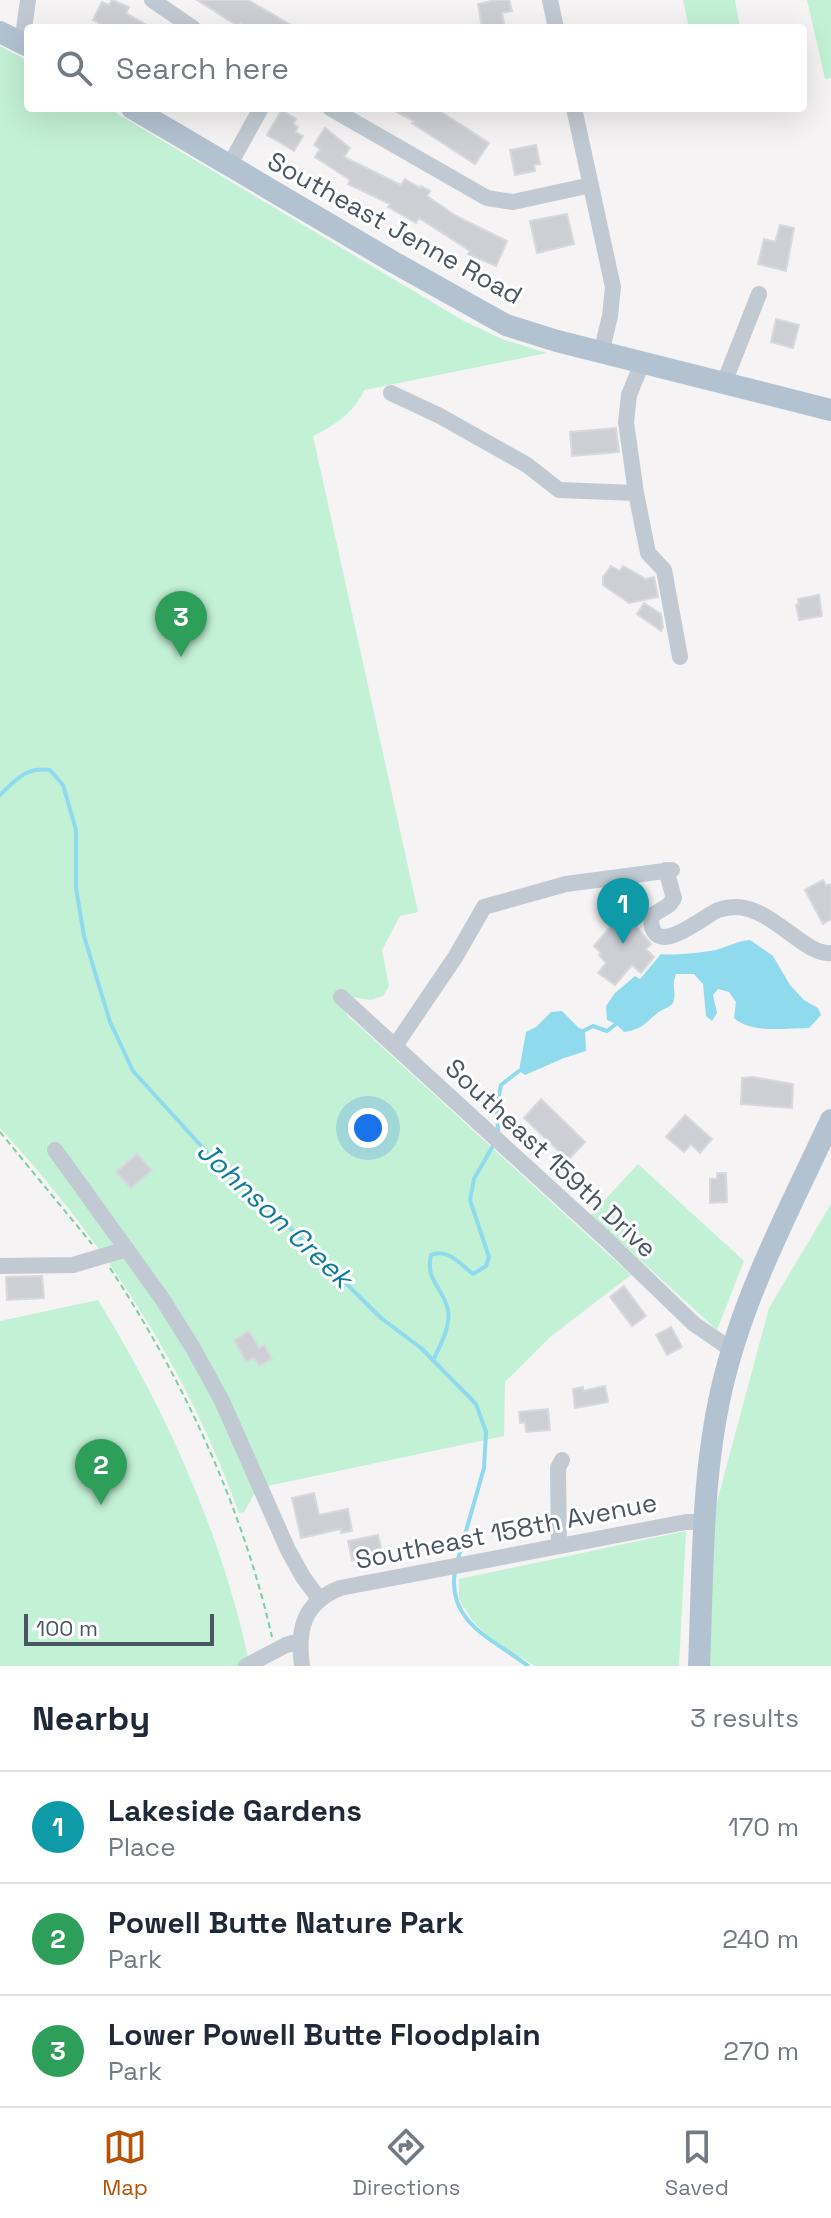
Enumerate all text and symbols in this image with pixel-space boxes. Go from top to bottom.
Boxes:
search box [24,24,807,112]
icon: search [52,46,96,90]
text: Search here [116,49,289,88]
street label: Southeast Jenne Road [262,144,528,312]
pin: 3 [155,591,207,657]
pin: 1 [597,878,649,944]
street label: Southeast 159th Drive [438,1051,664,1265]
your location [348,1108,388,1148]
water label: Johnson Creek [190,1133,363,1297]
pin: 2 [75,1439,127,1505]
street label: Southeast 158th Avenue [352,1485,660,1577]
scale bar [24,1610,214,1646]
text: 100 m [36,1614,98,1642]
text: Nearby [32,1697,150,1740]
text: 3 results [690,1701,799,1735]
text: Lakeside Gardens [108,1791,362,1830]
text: 1 [52,1810,64,1844]
text: 170 m [728,1810,799,1844]
text: Place [108,1830,176,1864]
text: Powell Butte Nature Park [108,1903,464,1942]
text: 2 [50,1922,66,1956]
text: 240 m [722,1922,799,1956]
text: Park [108,1942,162,1976]
text: Lower Powell Butte Floodplain [108,2015,541,2054]
text: 3 [50,2034,66,2068]
text: 270 m [723,2034,799,2068]
text: Park [108,2054,162,2088]
tab: Map [102,2125,148,2201]
tab: Directions [352,2125,460,2201]
tab: Saved [665,2125,729,2201]

